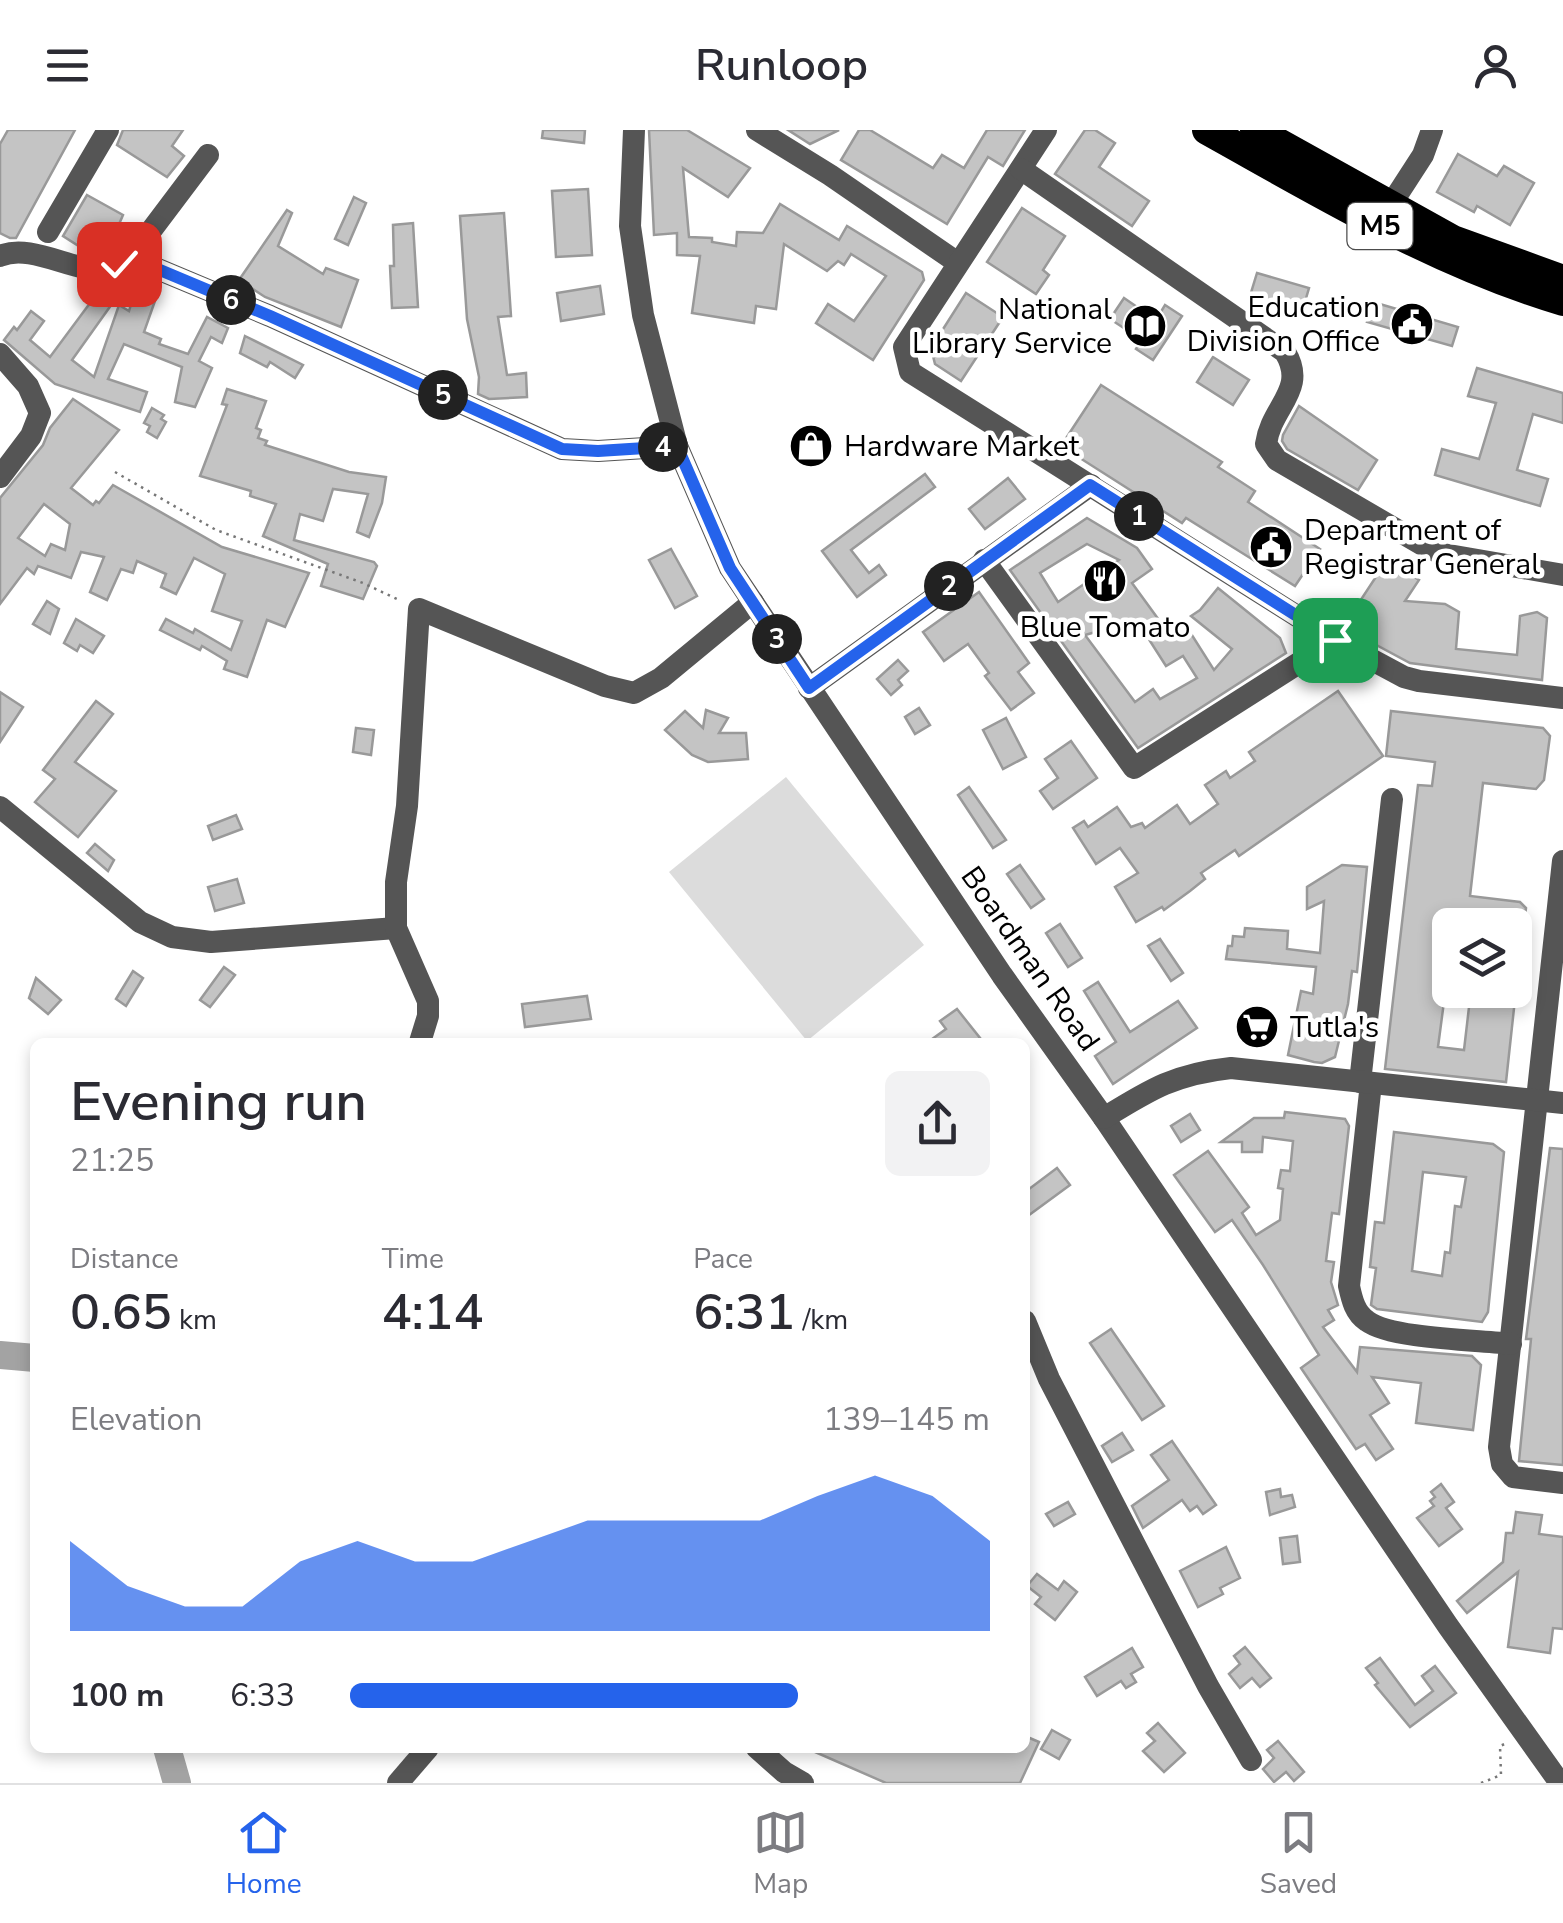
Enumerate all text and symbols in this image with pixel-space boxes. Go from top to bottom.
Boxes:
text: Runloop [695,35,868,96]
icon: menu [40,38,95,93]
icon: person [1468,38,1523,93]
road number: M5 [1348,203,1412,249]
pin [77,222,162,307]
icon: check [92,237,147,292]
pin: 6 [206,275,256,325]
text: 6 [223,281,239,319]
place label: Education Division Office [1187,287,1380,362]
place label: National Library Service [912,289,1112,364]
public building icon: Education Division Office [1389,301,1435,347]
library icon: National Library Service [1122,303,1168,349]
pin: 5 [418,370,468,420]
text: 5 [435,376,451,414]
pin: 4 [638,422,688,472]
shop icon: Hardware Market [788,423,834,469]
place label: Hardware Market [844,426,1080,467]
text: 4 [655,428,671,466]
pin: 1 [1114,491,1164,541]
text: 1 [1131,497,1147,535]
place label: Department of Registrar General [1304,510,1540,585]
public building icon: Department of Registrar General [1248,524,1294,570]
restaurant icon: Blue Tomato [1082,558,1128,604]
pin: 2 [924,561,974,611]
text: 2 [941,567,957,605]
pin [1293,598,1378,683]
place label: Blue Tomato [1020,607,1190,648]
icon: arrive [1308,613,1363,668]
pin: 3 [752,614,802,664]
text: 3 [769,620,785,658]
street label: Boardman Road [951,858,1109,1060]
map controls [1432,908,1532,1008]
button: layers [1432,908,1532,1008]
supermarket icon: Tutla's [1234,1004,1280,1050]
place label: Tutla's [1290,1007,1379,1048]
text: Evening run [70,1064,367,1139]
button: share [885,1071,990,1176]
text: 21:25 [70,1139,154,1182]
text: Distance [70,1240,179,1278]
text: Time [382,1240,444,1278]
text: Pace [693,1240,753,1278]
text: 0.65 [70,1278,172,1347]
text: 4:14 [382,1278,484,1347]
text: 6:31 [693,1278,795,1347]
text: km [172,1301,217,1339]
text: /km [795,1301,848,1339]
text: Elevation [70,1398,203,1441]
text: 139–145 m [823,1398,990,1441]
text: 100 m [70,1674,164,1717]
text: 6:33 [230,1674,295,1717]
tab: Home [226,1805,302,1903]
tab: Map [753,1805,808,1903]
tab: Saved [1260,1805,1337,1903]

